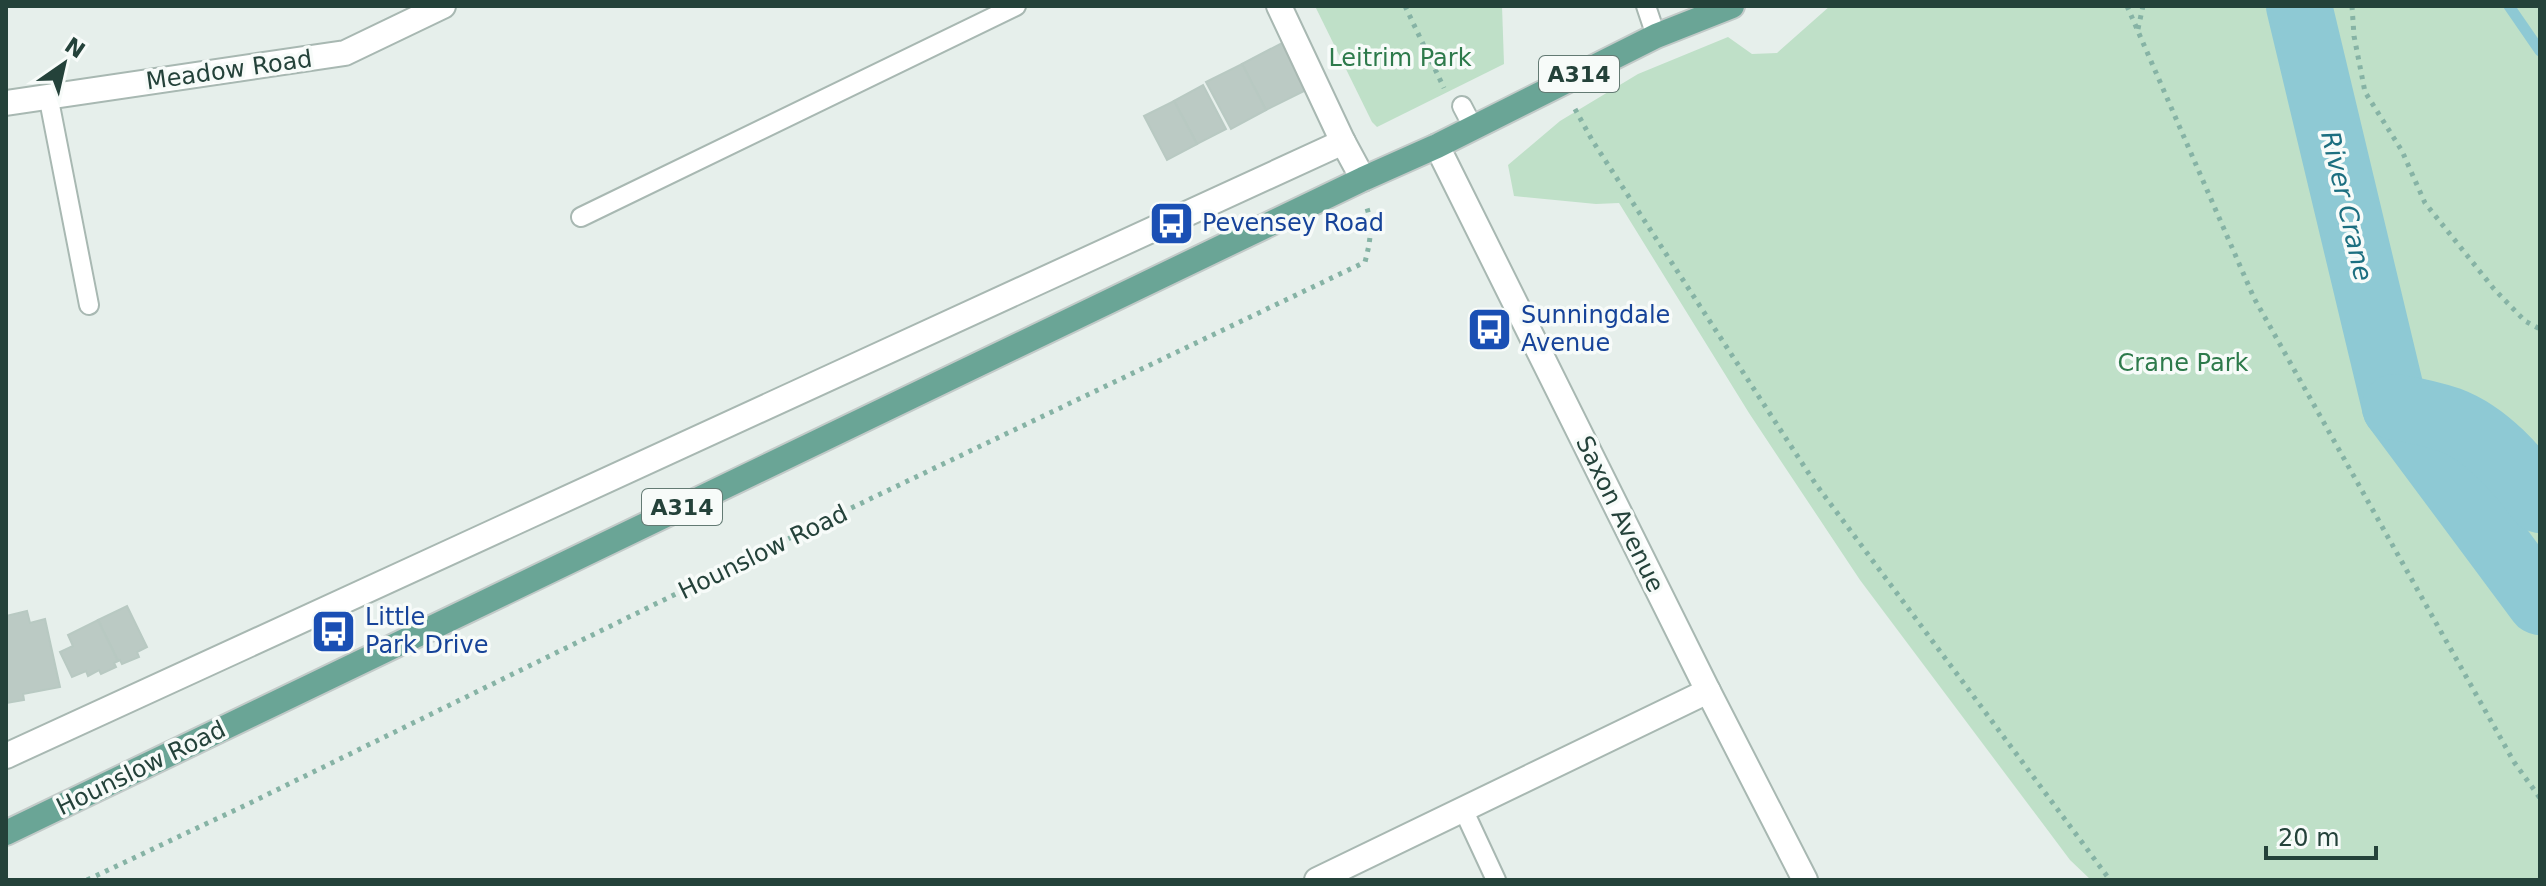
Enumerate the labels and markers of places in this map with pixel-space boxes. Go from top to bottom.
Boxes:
bus stop icon: Pevensey Road [1147,199,1195,247]
place label: Pevensey Road [1202,209,1384,237]
place label: Sunningdale Avenue [1521,301,1670,357]
bus stop icon: Sunningdale Avenue [1466,305,1514,353]
place label: Little Park Drive [365,603,488,659]
bus stop icon: Little Park Drive [310,607,358,655]

